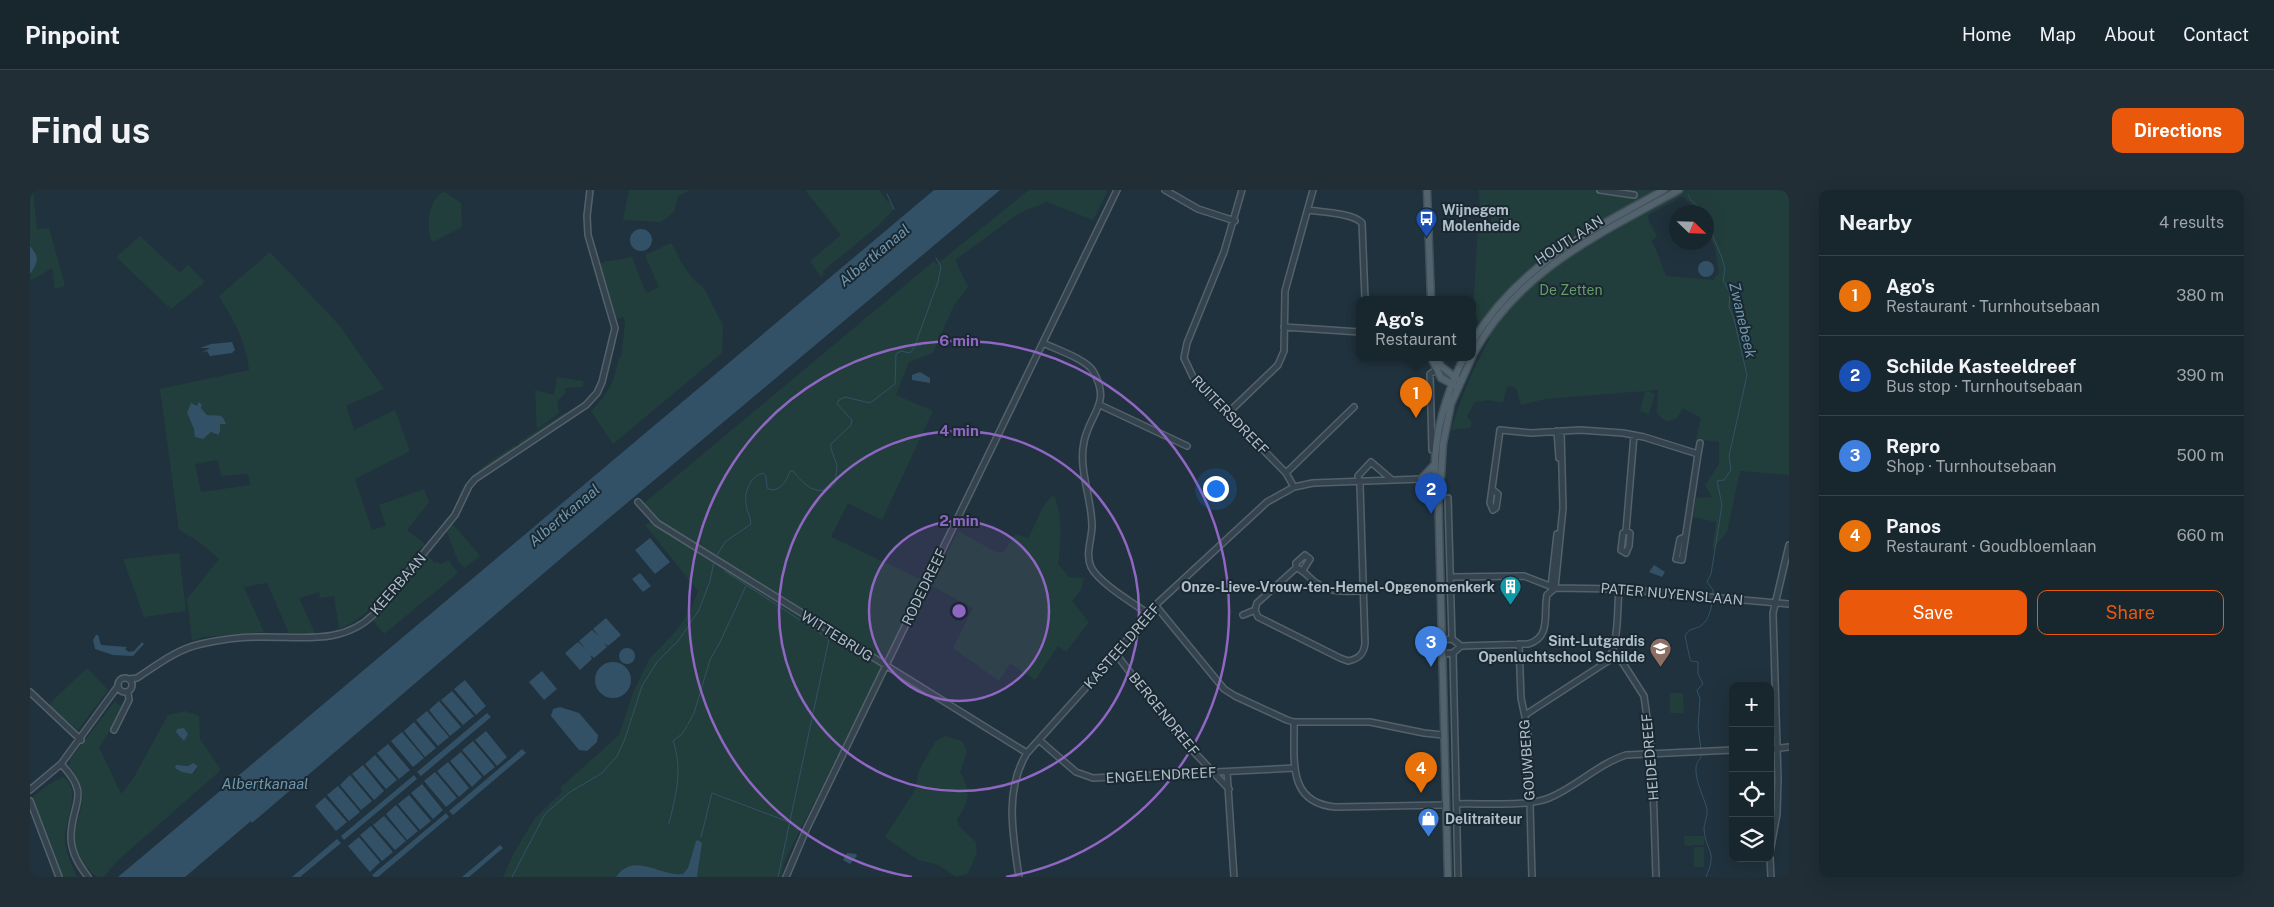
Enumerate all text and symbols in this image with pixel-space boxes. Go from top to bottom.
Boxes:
text: Pinpoint [25,21,120,49]
text: Home [1962,24,2012,45]
text: Map [2040,24,2076,45]
text: About [2104,24,2155,45]
text: Contact [2183,24,2249,45]
button: Directions [2112,108,2244,153]
text: Find us [30,110,150,151]
place label: Wijnegem Molenheide [1442,202,1520,234]
north arrow [1669,205,1714,250]
bus stop icon: Wijnegem Molenheide [1414,206,1438,237]
text: Nearby [1839,210,1912,235]
street label: HOUTLAAN [1532,212,1606,268]
text: 4 results [2159,213,2224,232]
water label: Albertkanaal [835,220,913,290]
text: Ago's [1886,275,1935,297]
water label: Zwanebeek [1726,280,1760,361]
park label: De Zetten [1539,282,1603,298]
text: 1 [1852,286,1858,305]
text: 380 m [2176,286,2224,305]
popup [1356,296,1476,361]
text: Restaurant · Turnhoutsebaan [1886,297,2100,316]
text: Ago's [1375,308,1424,330]
text: Restaurant [1375,330,1457,349]
text: 6 min [939,332,979,349]
text: Schilde Kasteeldreef [1886,355,2076,377]
text: 2 [1850,366,1860,385]
text: 390 m [2177,366,2224,385]
street label: RUITERSDREEF [1188,372,1272,458]
pin: 1 [1400,377,1432,418]
text: Bus stop · Turnhoutsebaan [1886,377,2082,396]
text: 4 min [939,422,979,439]
text: Repro [1886,435,1940,457]
text: 3 [1850,446,1860,465]
text: 500 m [2177,446,2224,465]
text: Shop · Turnhoutsebaan [1886,457,2056,476]
pin: 2 [1415,473,1447,514]
your location [1203,476,1229,502]
water label: Albertkanaal [525,480,603,550]
text: 2 min [939,512,979,529]
text: Panos [1886,515,1941,537]
text: 4 [1850,526,1860,545]
text: 660 m [2177,526,2224,545]
text: Restaurant · Goudbloemlaan [1886,537,2096,556]
street label: RODEDREEF [899,546,949,628]
street label: KEERBAAN [367,550,429,618]
building icon: Onze-Lieve-Vrouw-ten-Hemel-Opgenomenkerk [1499,575,1523,606]
place label: Onze-Lieve-Vrouw-ten-Hemel-Opgenomenkerk [1181,579,1495,595]
street label: PATER NUYENSLAAN [1600,580,1744,608]
button: Save [1839,590,2027,635]
button: Share [2037,590,2224,635]
street label: KASTEELDREEF [1081,600,1163,692]
centre of rings [950,602,968,620]
street label: WITTEBRUG [798,608,876,664]
pin: 3 [1415,626,1447,667]
place label: Sint-Lutgardis Openluchtschool Schilde [1478,633,1645,665]
school or university icon: Sint-Lutgardis Openluchtschool Schilde [1649,637,1673,668]
street label: BERGENDREEF [1126,669,1202,759]
map controls [1729,682,1774,862]
button: + [1729,682,1774,727]
street label: HEIDEDREEF [1638,713,1662,801]
street label: GOUWBERG [1516,719,1538,801]
button: − [1729,727,1774,772]
pin: 4 [1405,752,1437,793]
street label: ENGELENDREEF [1105,764,1217,786]
button: locate [1729,772,1774,817]
water label: Albertkanaal [221,775,309,792]
shop icon: Delitraiteur [1417,807,1441,838]
place label: Delitraiteur [1445,811,1523,827]
button: layers [1729,817,1774,862]

